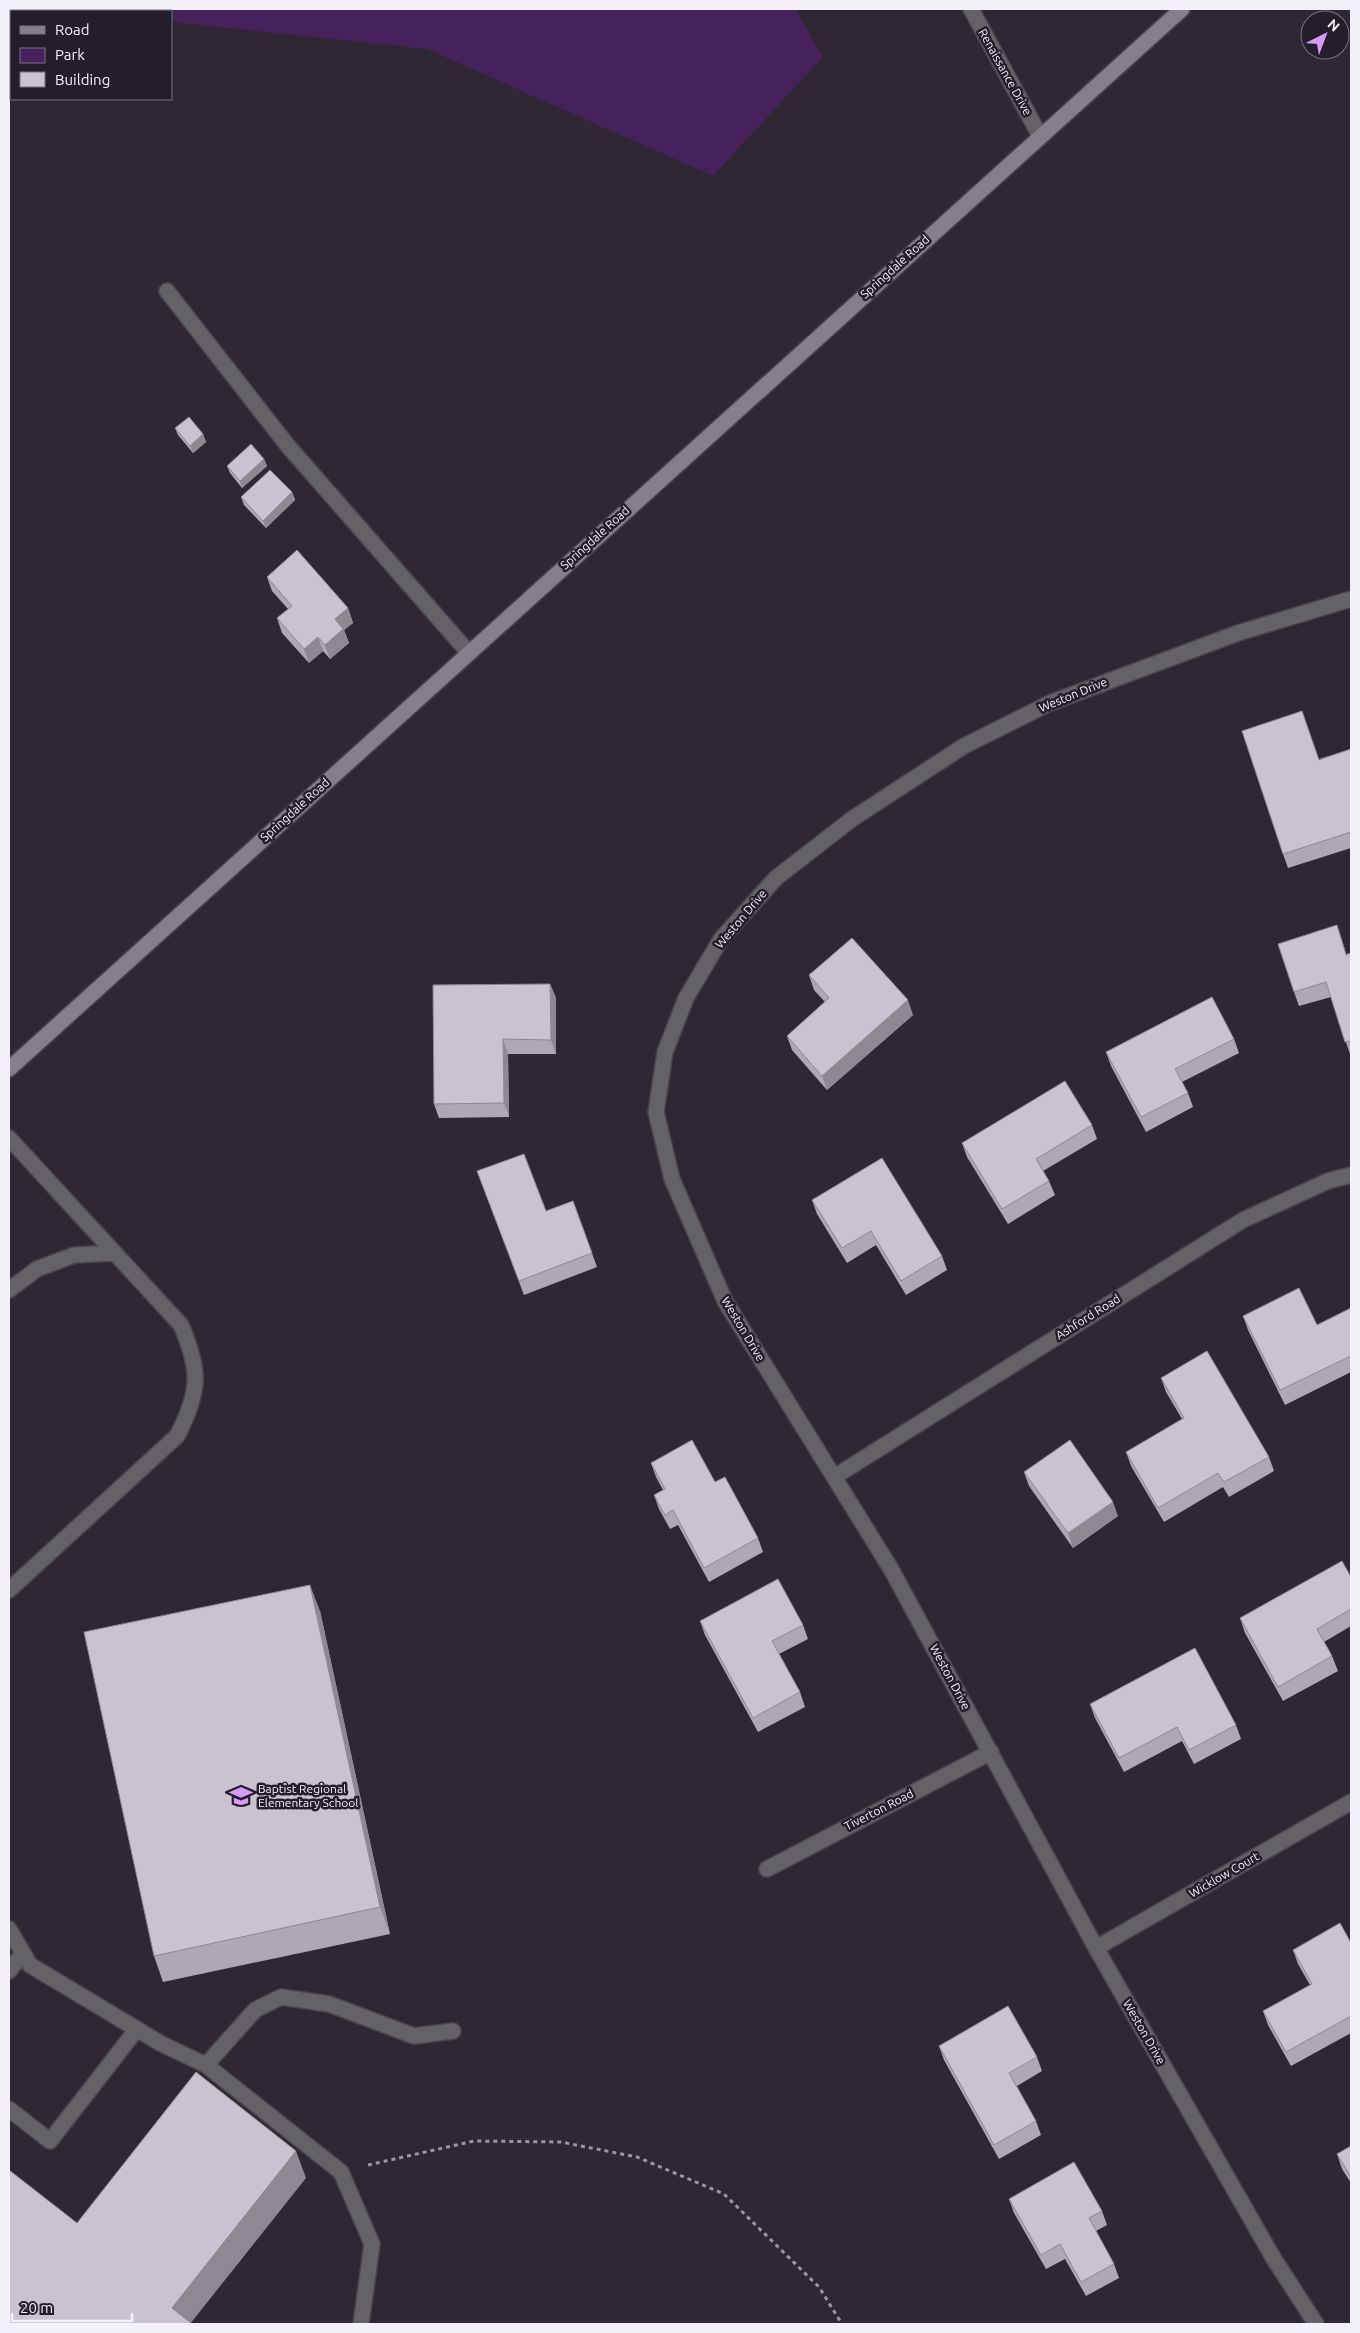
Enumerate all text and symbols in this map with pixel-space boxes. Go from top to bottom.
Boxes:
legend [10,10,172,100]
north arrow [1300,10,1350,60]
text: N [1324,16,1343,35]
text: Road [55,21,90,38]
street label: Renaissance Drive [976,26,1035,117]
text: Park [55,46,85,63]
text: Building [55,71,110,88]
street label: Springdale Road [858,232,932,301]
street label: Springdale Road [558,503,632,572]
street label: Weston Drive [1037,675,1109,714]
street label: Springdale Road [258,775,332,844]
street label: Weston Drive [712,887,769,951]
street label: Ashford Road [1053,1292,1122,1342]
street label: Weston Drive [719,1294,768,1363]
street label: Weston Drive [928,1642,973,1712]
place label: Baptist Regional Elementary School [258,1782,358,1809]
school or university icon: Baptist Regional Elementary School [228,1783,254,1809]
street label: Tiverton Road [842,1787,915,1833]
street label: Wicklow Court [1186,1849,1261,1900]
street label: Weston Drive [1121,1997,1168,2066]
scale bar [12,2290,132,2322]
text: 20 m [20,2299,53,2316]

